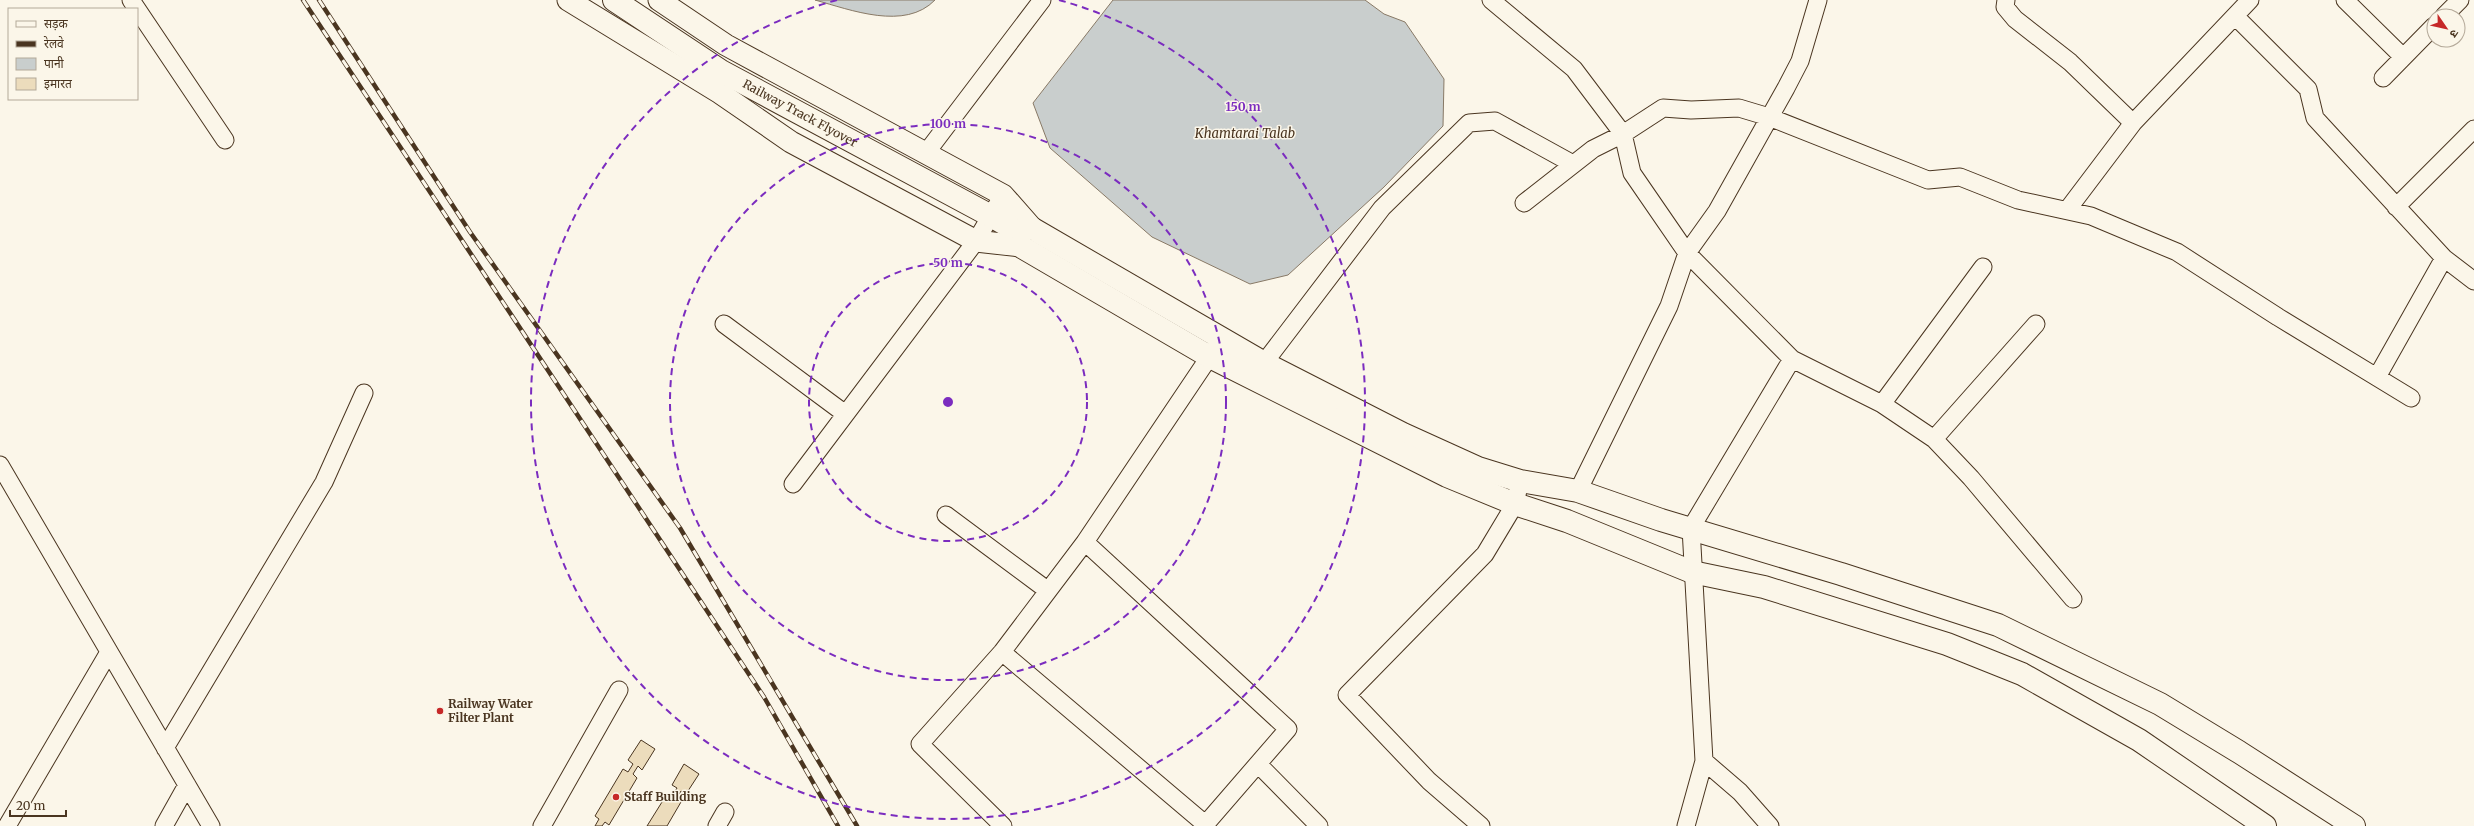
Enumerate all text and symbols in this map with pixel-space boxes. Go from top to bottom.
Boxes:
legend [8,8,138,100]
north arrow [2426,8,2466,48]
text: सड़क [44,16,69,31]
text: उ [2446,27,2462,41]
text: रेलवे [44,36,64,51]
text: पानी [44,56,65,71]
text: इमारत [44,76,73,91]
street label: Railway Track Flyover [740,76,861,150]
text: 150 m [1226,99,1261,114]
text: 100 m [930,116,966,131]
water label: Khamtarai Talab [1194,125,1295,142]
text: 50 m [933,255,963,270]
centre of rings [941,395,955,409]
place label: Railway Water Filter Plant [448,696,533,725]
marker: Railway Water Filter Plant [435,706,445,716]
place label: Staff Building [624,789,707,804]
scale bar [10,792,66,818]
marker: Staff Building [611,792,621,802]
text: 20 m [16,798,45,813]

